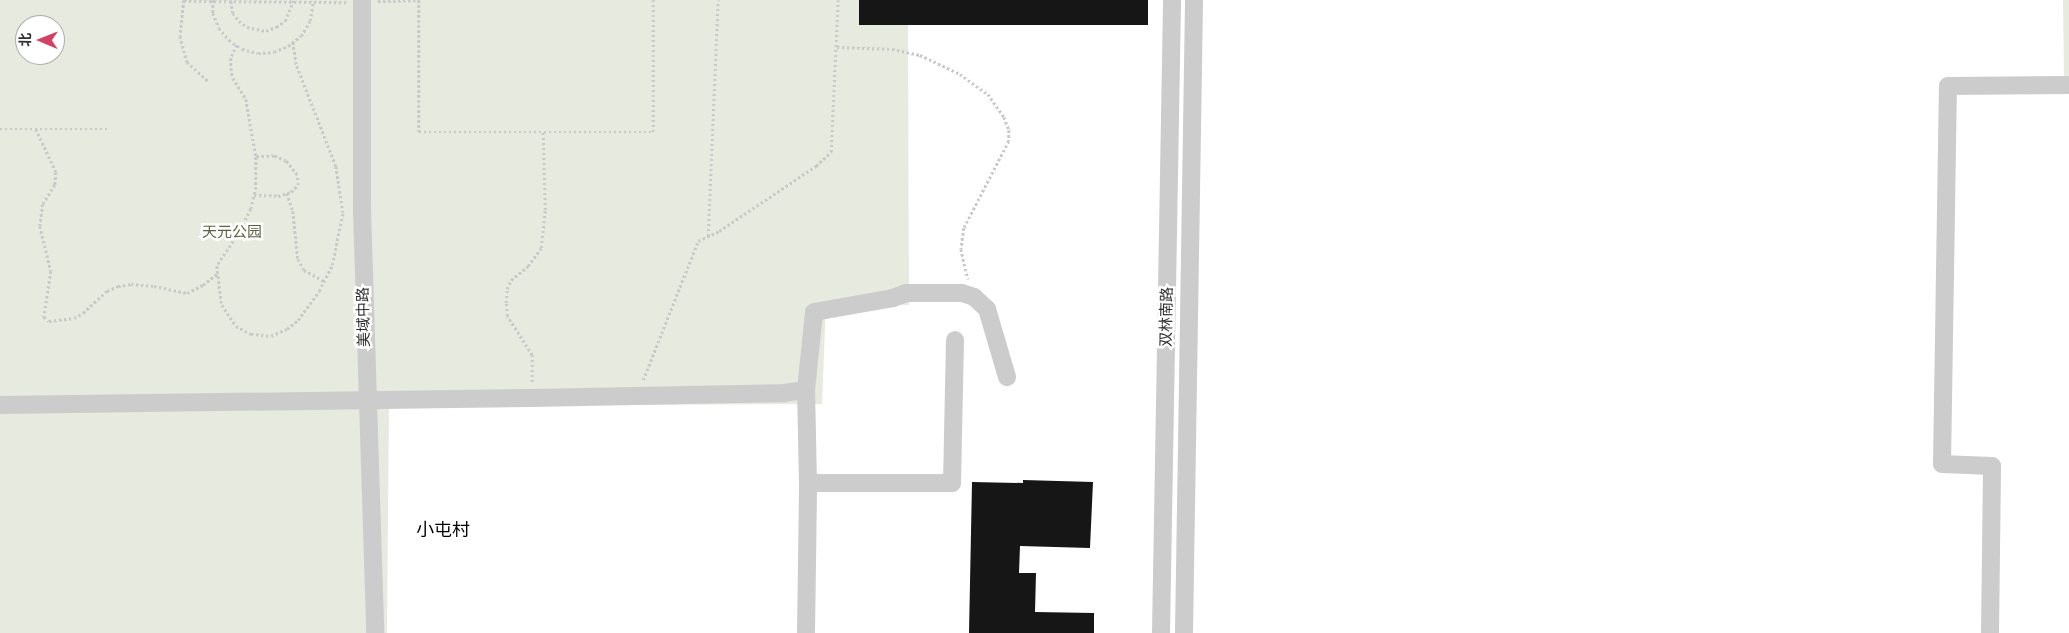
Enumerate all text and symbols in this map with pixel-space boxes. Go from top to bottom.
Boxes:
north arrow [15,15,65,65]
text: 北 [17,33,34,47]
park label: 天元公园 [202,224,262,242]
street label: 美域中路 [354,287,374,347]
street label: 双林南路 [1157,287,1177,347]
district label: 小屯村 [416,519,470,541]

